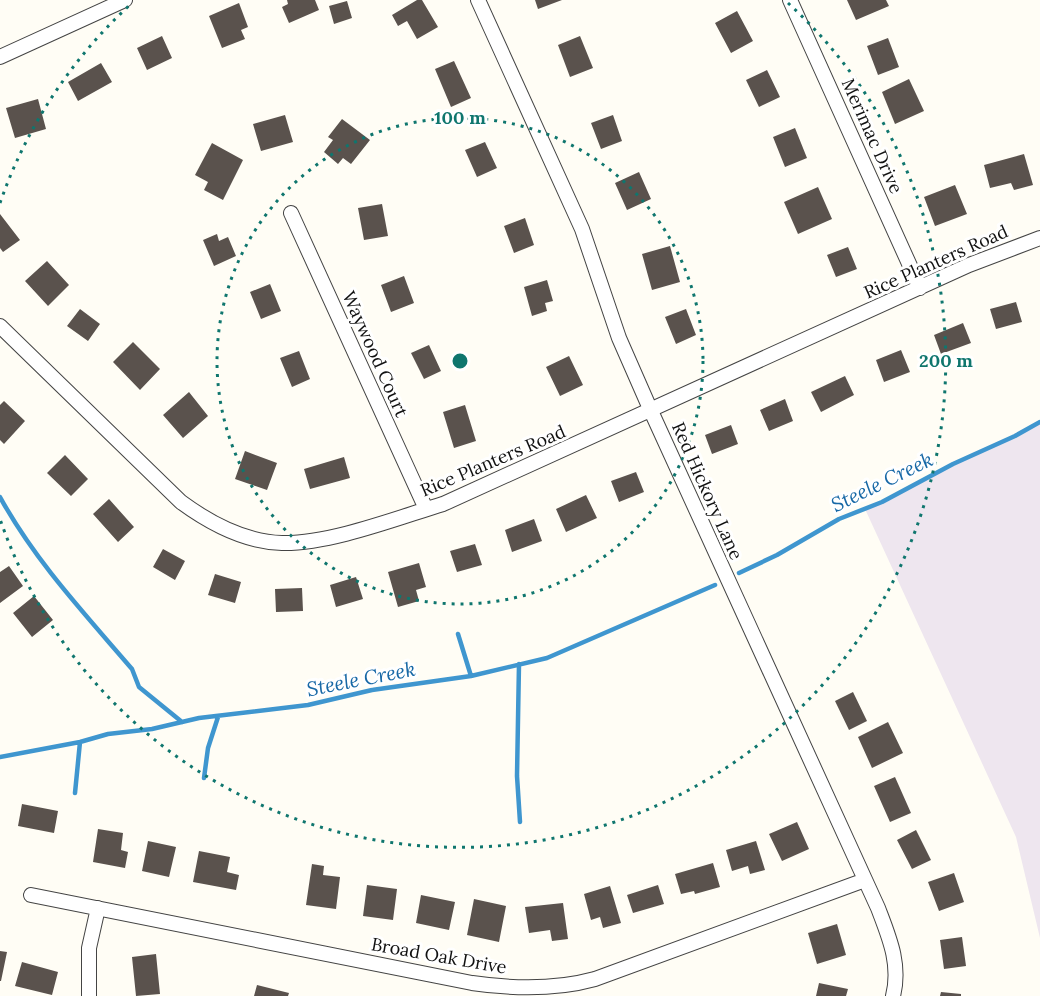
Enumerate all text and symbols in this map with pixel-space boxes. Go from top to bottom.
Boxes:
street label: Merimac Drive [837,75,908,197]
text: 100 m [434,106,486,129]
street label: Rice Planters Road [860,219,1012,304]
street label: Waywood Court [337,287,413,420]
text: 200 m [919,349,973,372]
centre of rings [450,351,470,371]
street label: Red Hickory Lane [667,418,748,563]
street label: Rice Planters Road [417,419,569,501]
water label: Steele Creek [827,446,937,517]
water label: Steele Creek [304,656,417,701]
street label: Broad Oak Drive [370,932,509,979]

